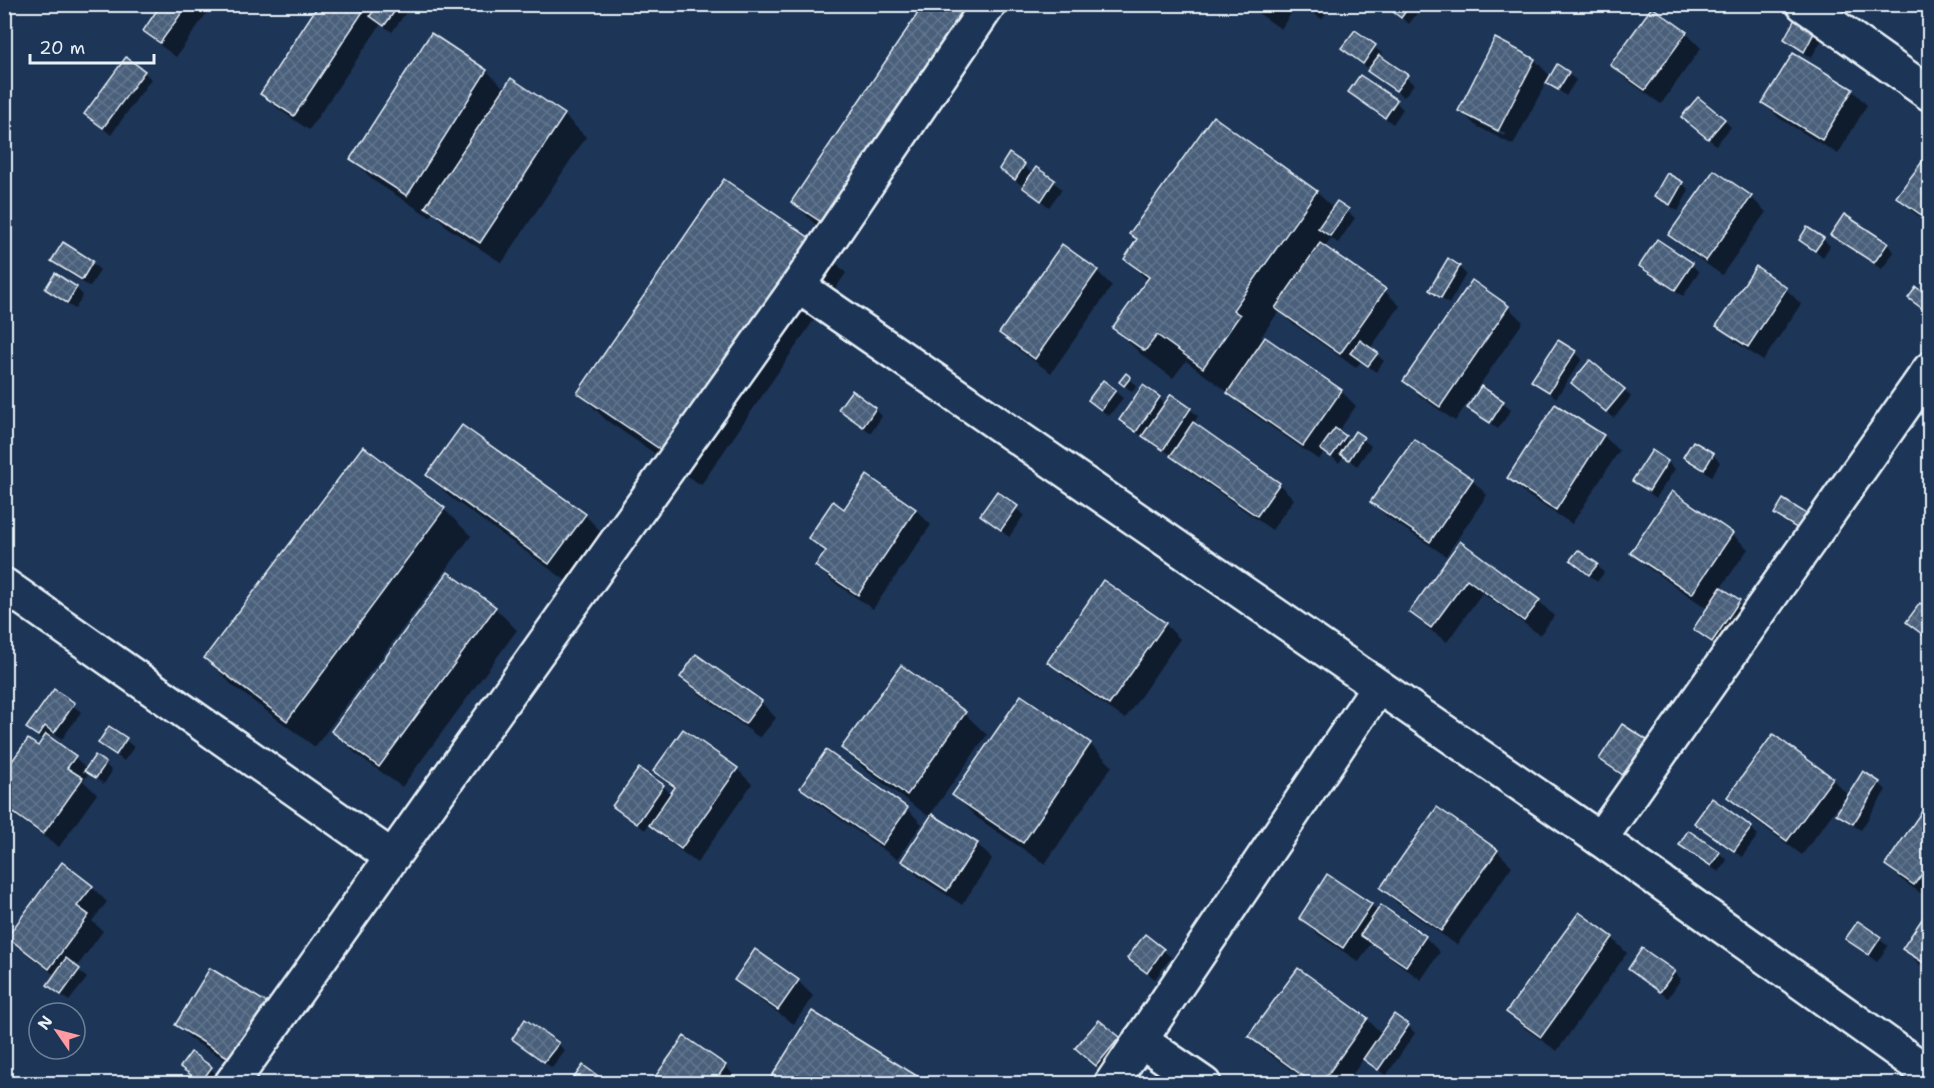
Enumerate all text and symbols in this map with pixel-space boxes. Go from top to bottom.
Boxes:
scale bar [30,27,154,65]
text: 20 m [39,36,85,60]
north arrow [27,1001,87,1061]
text: N [33,1011,57,1034]

